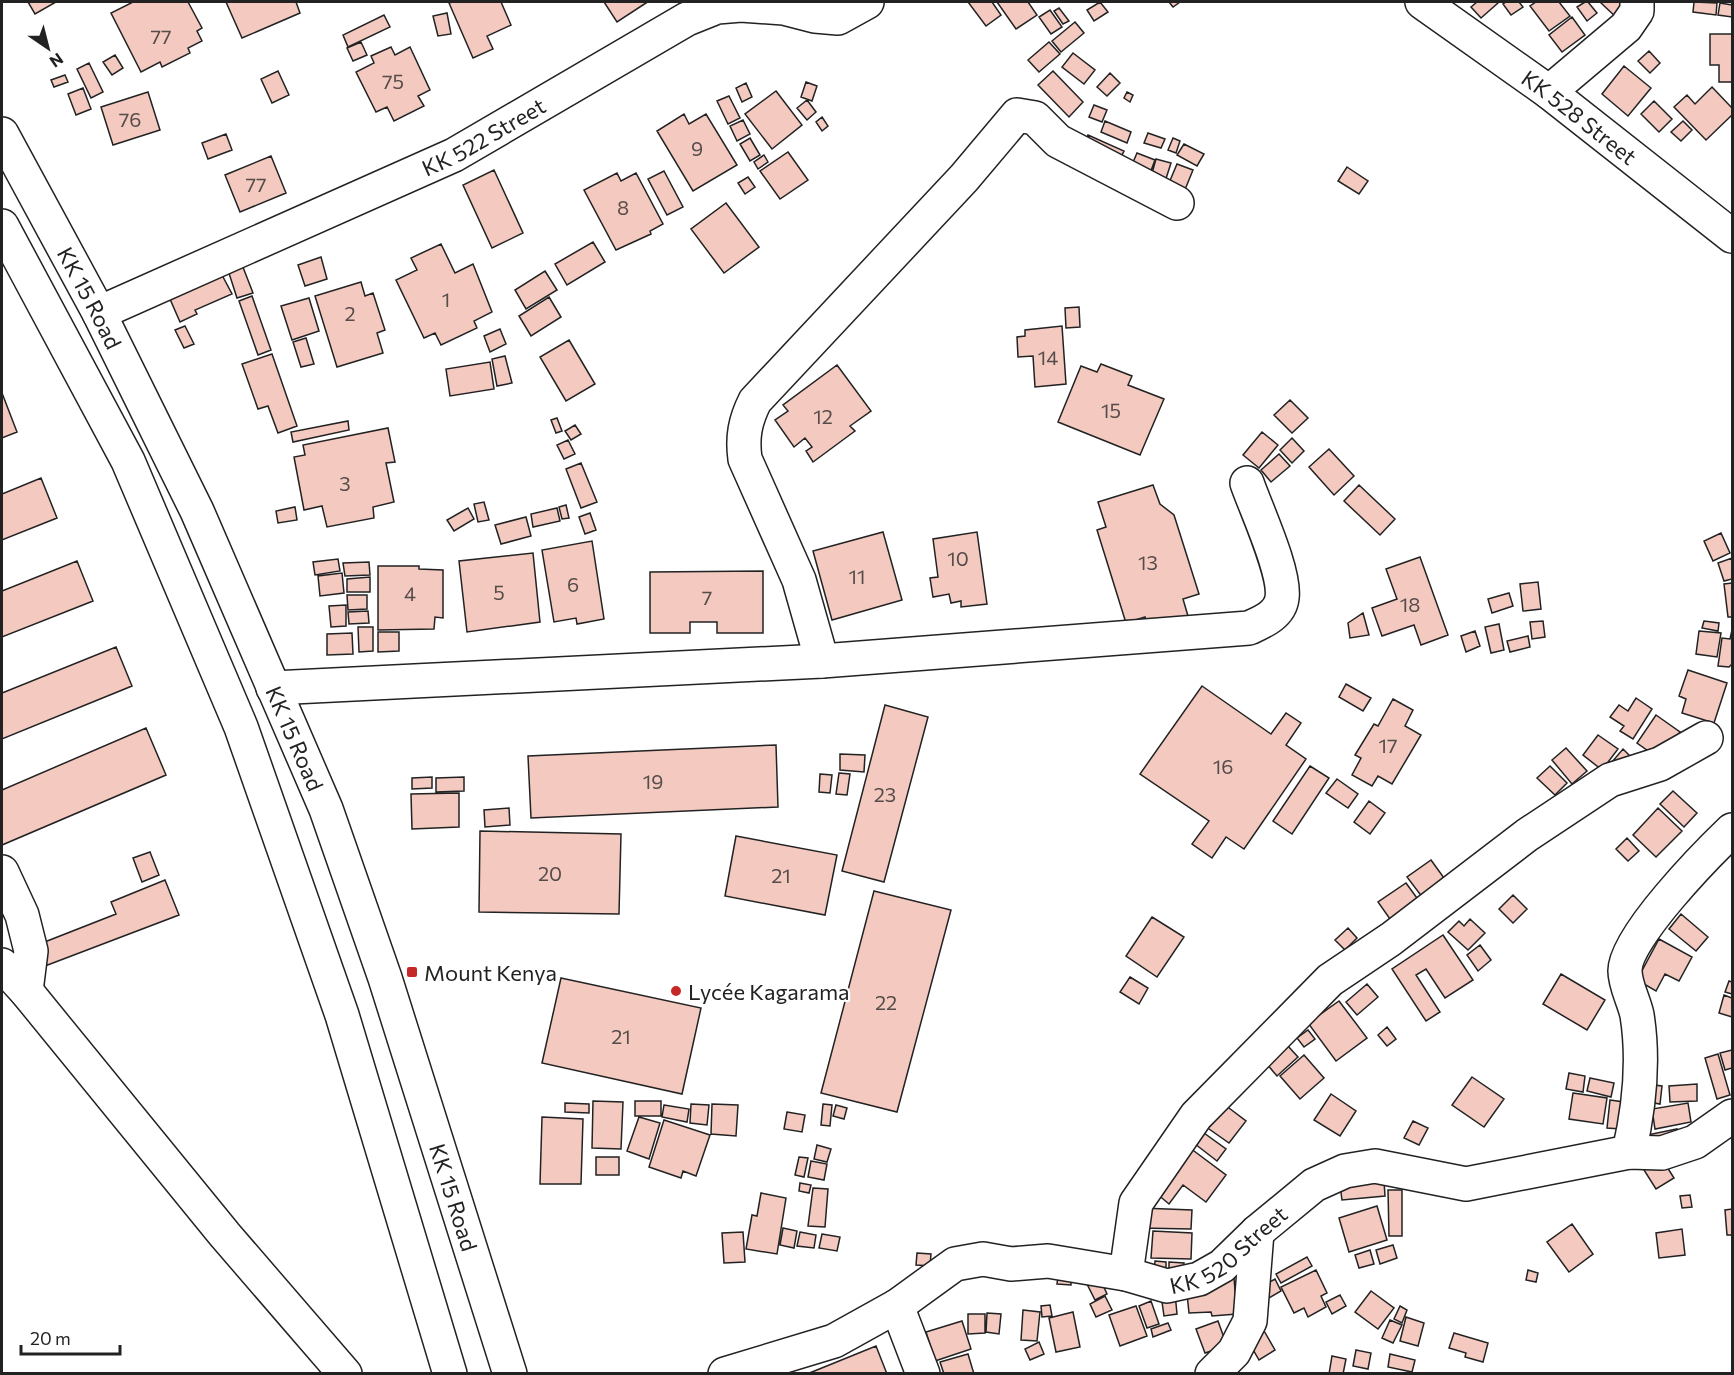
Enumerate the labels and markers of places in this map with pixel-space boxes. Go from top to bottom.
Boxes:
place label: Mount Kenya [424,959,557,986]
marker: Mount Kenya [405,965,419,979]
place label: Lycée Kagarama [688,978,850,1005]
marker: Lycée Kagarama [669,984,683,998]

